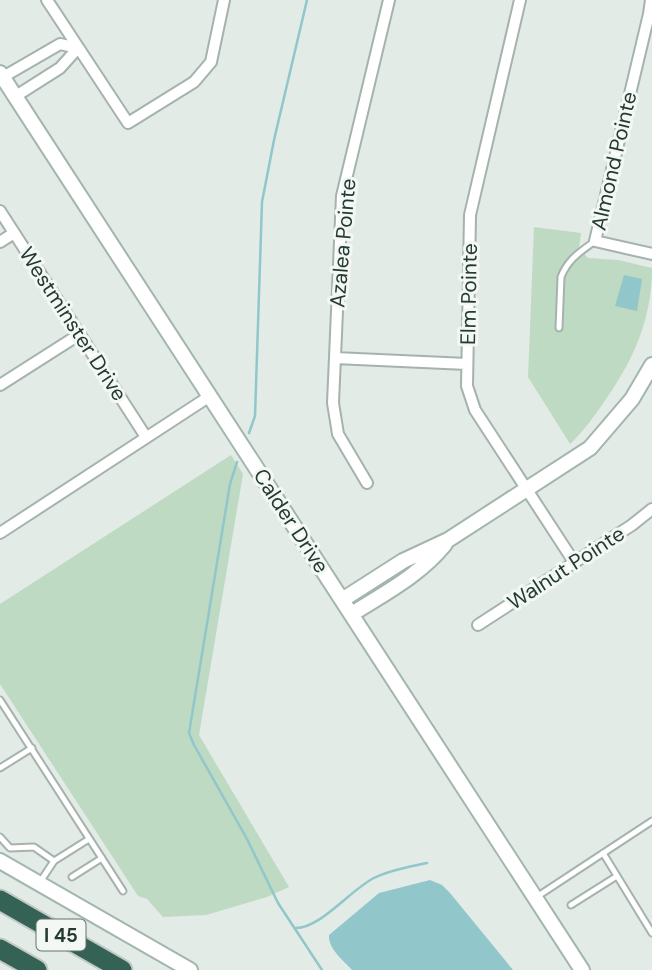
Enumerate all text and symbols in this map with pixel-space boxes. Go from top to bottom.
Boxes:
street label: Almond Pointe [584,89,644,233]
street label: Azalea Pointe [323,177,363,309]
street label: Westminster Drive [13,242,133,406]
street label: Elm Pointe [454,243,484,345]
street label: Calder Drive [247,463,335,579]
street label: Walnut Pointe [502,520,630,616]
road number: I 45 [36,920,86,951]

